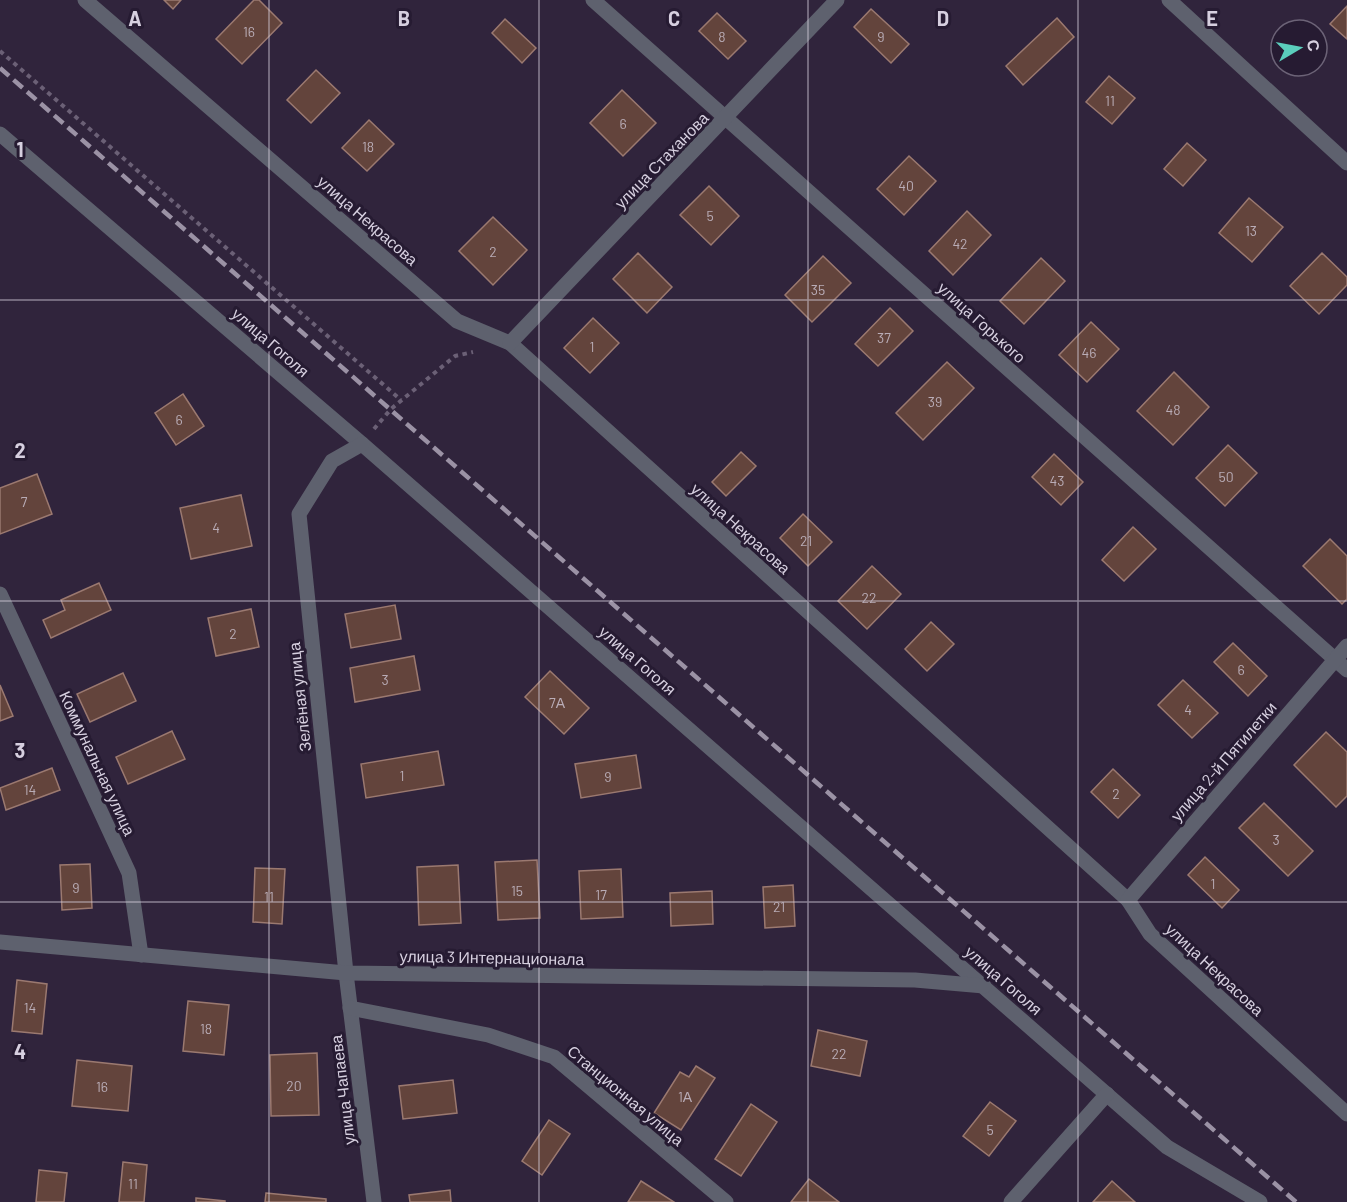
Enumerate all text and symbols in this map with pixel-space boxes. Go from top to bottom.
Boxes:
text: A [128,6,142,30]
text: B [398,6,410,30]
text: C [668,6,680,30]
text: D [937,6,949,30]
text: E [1206,6,1218,30]
north arrow [1269,18,1329,78]
house number: 16 [243,23,255,40]
house number: 8 [718,28,726,45]
house number: 9 [877,28,885,45]
text: С [1304,38,1325,53]
house number: 11 [1105,92,1115,109]
street label: улица Стаханова [610,108,712,212]
house number: 6 [619,115,627,132]
text: 1 [16,137,24,161]
house number: 18 [362,138,374,155]
street label: улица Некрасова [314,171,422,269]
house number: 40 [898,177,914,194]
house number: 5 [706,207,714,224]
house number: 13 [1245,222,1257,239]
house number: 42 [952,235,968,252]
house number: 2 [489,243,497,260]
street label: улица Горького [934,278,1030,366]
house number: 35 [811,281,825,298]
street label: улица Гоголя [229,303,313,381]
house number: 37 [877,329,891,346]
house number: 1 [590,338,594,355]
house number: 46 [1082,344,1096,361]
house number: 39 [928,393,942,410]
house number: 48 [1165,401,1181,418]
house number: 6 [175,411,183,428]
text: 2 [14,438,26,462]
house number: 50 [1218,468,1234,485]
house number: 43 [1050,472,1064,489]
street label: улица Некрасова [688,479,795,578]
house number: 7 [21,493,28,510]
house number: 4 [212,519,220,536]
house number: 21 [800,532,812,549]
house number: 22 [861,589,877,606]
street label: улица Гоголя [596,621,680,699]
house number: 2 [229,625,237,642]
street label: Зелёная улица [284,641,314,753]
house number: 6 [1237,661,1245,678]
house number: 3 [381,671,389,688]
street label: Коммунальная улица [56,688,140,838]
house number: 7А [549,694,566,711]
street label: улица 2-й Пятилетки [1166,698,1280,824]
house number: 4 [1184,701,1192,718]
text: 3 [15,738,25,762]
house number: 1 [400,767,404,784]
house number: 9 [604,768,612,785]
house number: 14 [24,781,36,798]
house number: 2 [1112,785,1120,802]
house number: 3 [1272,831,1280,848]
house number: 1 [1211,875,1215,892]
house number: 9 [72,879,80,896]
house number: 15 [511,882,523,899]
house number: 17 [595,886,607,903]
house number: 11 [264,888,274,905]
house number: 21 [773,898,785,915]
street label: улица Некрасова [1162,919,1268,1019]
street label: улица Гоголя [962,941,1046,1019]
street label: улица 3 Интернационала [400,946,585,968]
house number: 14 [24,999,36,1016]
house number: 18 [200,1020,212,1037]
street label: улица Чапаева [326,1034,358,1146]
text: 4 [14,1039,26,1063]
street label: Станционная улица [564,1041,688,1149]
house number: 22 [831,1045,847,1062]
house number: 20 [286,1077,302,1094]
house number: 16 [96,1078,108,1095]
house number: 1А [678,1088,693,1105]
house number: 5 [986,1121,994,1138]
house number: 11 [128,1175,138,1192]

